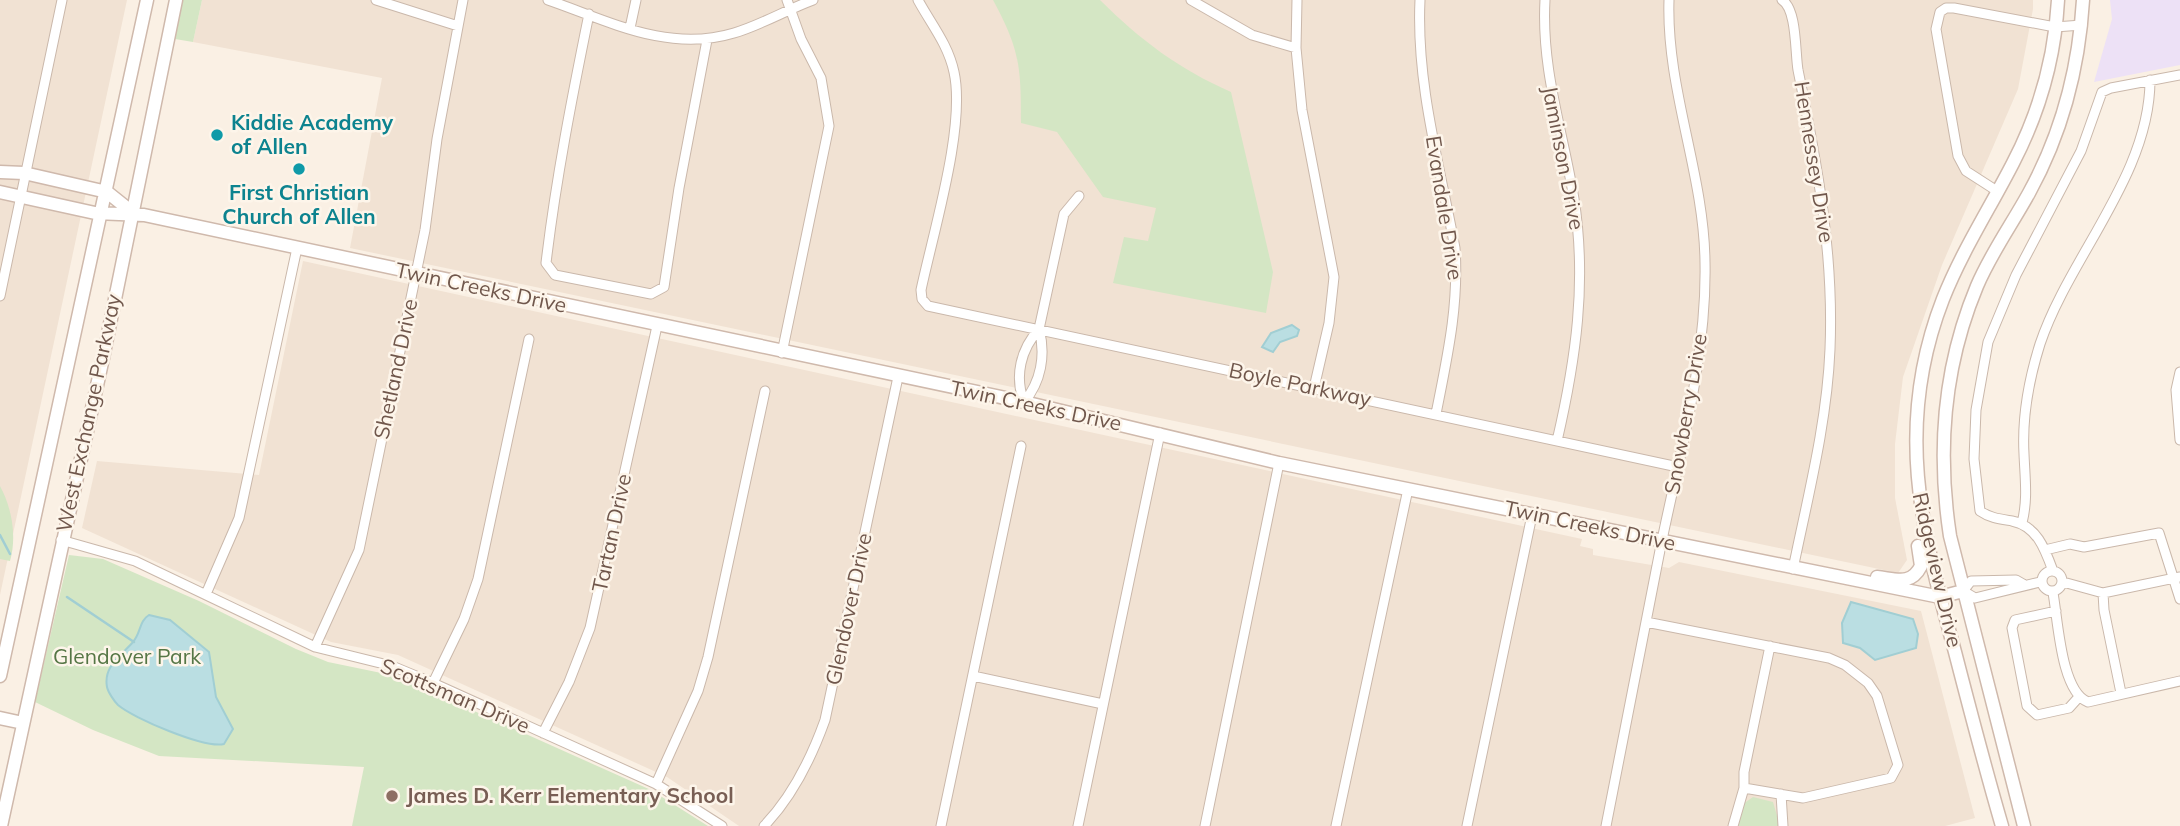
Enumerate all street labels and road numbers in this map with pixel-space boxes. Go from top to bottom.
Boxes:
street label: Hennessey Drive [1789,79,1841,244]
street label: Jaminson Drive [1537,84,1591,232]
street label: Evandale Drive [1421,134,1469,282]
street label: Twin Creeks Drive [393,256,569,318]
street label: West Exchange Parkway [50,291,126,534]
street label: Shetland Drive [367,296,423,441]
street label: Snowberry Drive [1658,331,1712,496]
street label: Boyle Parkway [1227,356,1374,412]
street label: Twin Creeks Drive [948,374,1124,436]
street label: Tartan Drive [586,471,636,594]
street label: Ridgeview Drive [1908,490,1968,650]
street label: Twin Creeks Drive [1502,494,1678,556]
street label: Glendover Drive [819,530,877,687]
street label: Scottsman Drive [377,652,534,738]

